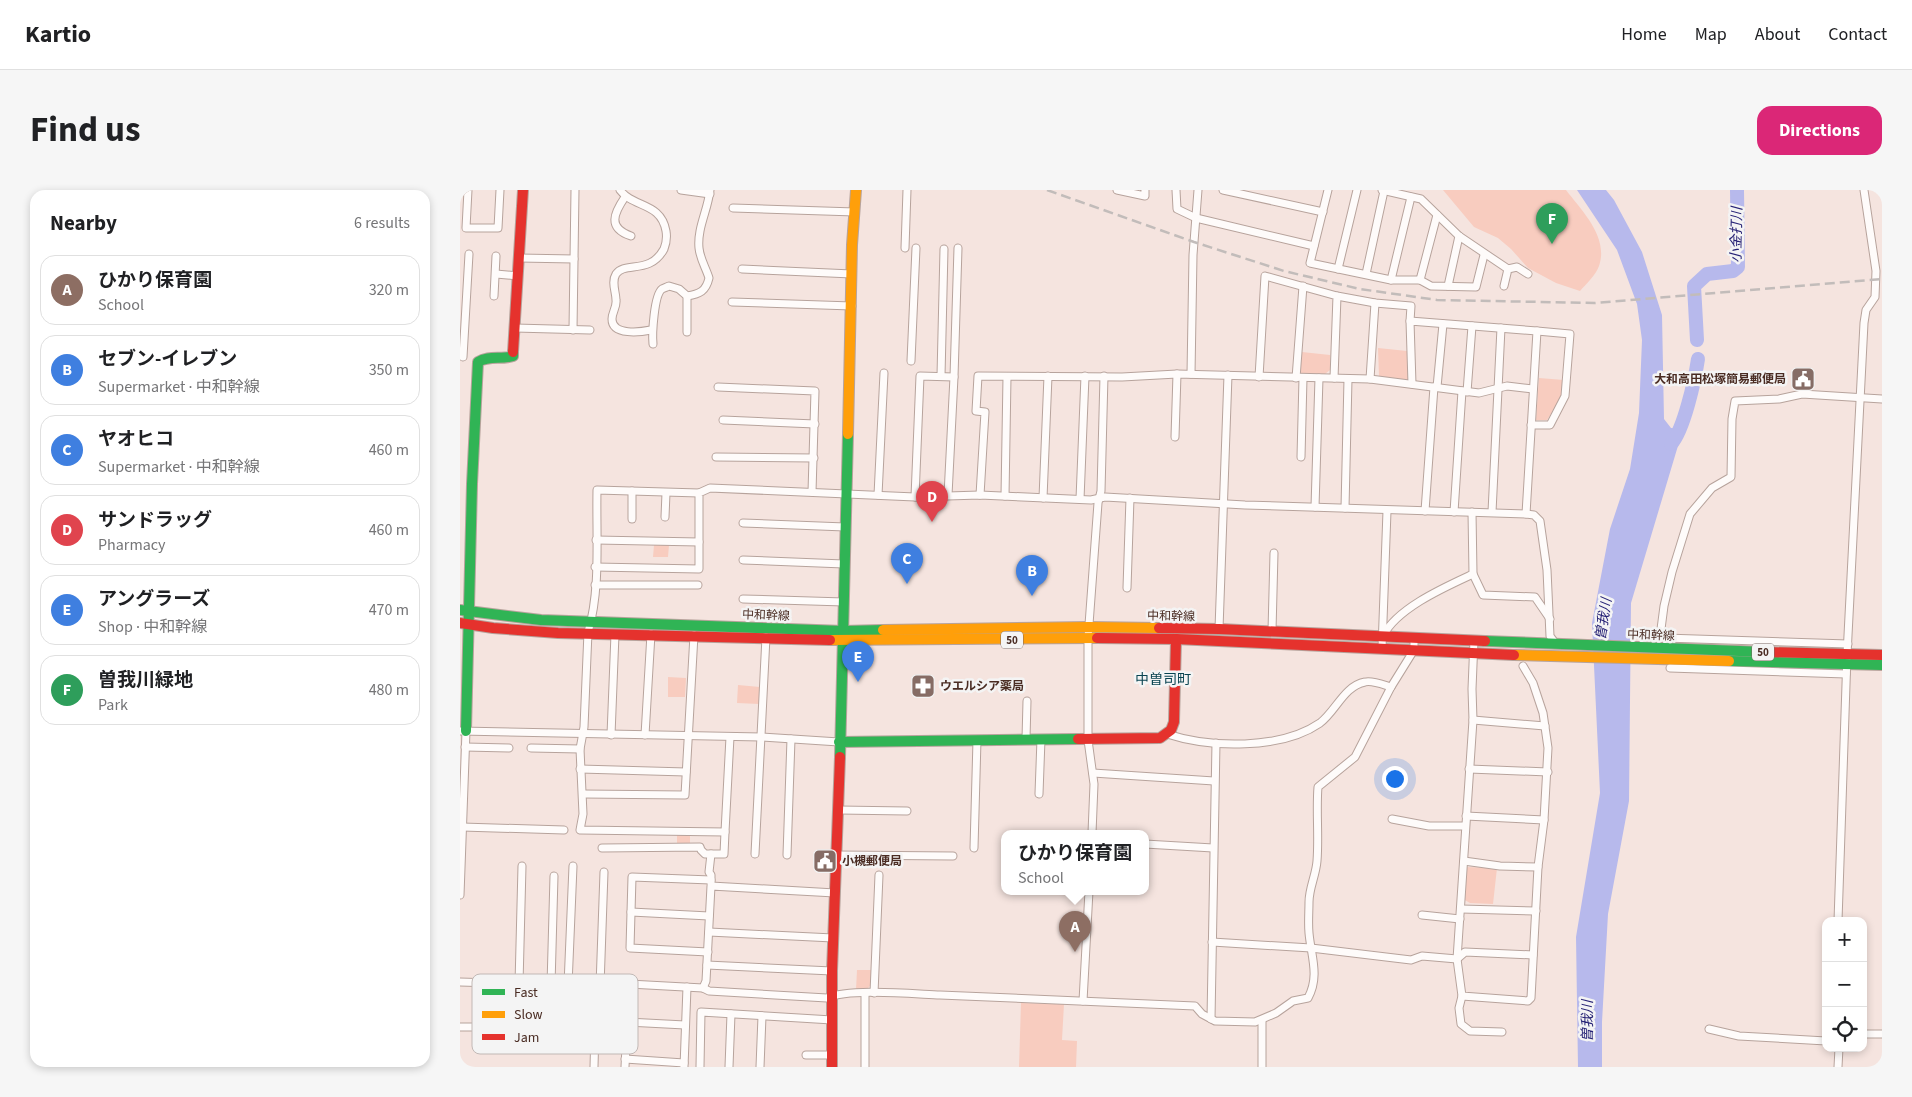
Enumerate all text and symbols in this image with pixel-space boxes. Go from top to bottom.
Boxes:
text: Kartio [25,17,91,52]
text: Home [1621,22,1667,47]
text: Map [1695,22,1727,47]
text: About [1755,22,1800,47]
text: Contact [1828,22,1887,47]
text: Find us [30,105,140,155]
button: Directions [1757,106,1882,155]
pin: F [1536,203,1568,244]
water label: 小金打川 [1727,205,1748,263]
text: Nearby [50,208,117,238]
text: 6 results [354,212,410,234]
text: ひかり保育園 [98,267,212,294]
text: A [62,279,72,301]
text: 320 m [369,279,409,301]
text: School [98,294,144,316]
text: セブン-イレブン [98,346,237,373]
text: B [62,359,72,381]
text: 350 m [369,359,409,381]
public building icon: 大和高田松塚簡易郵便局 [1790,366,1816,392]
place label: 大和高田松塚簡易郵便局 [1654,371,1786,388]
text: Supermarket · 中和幹線 [98,376,260,398]
text: ヤオヒコ [98,426,174,453]
text: C [62,439,72,461]
text: 460 m [369,439,409,461]
text: Supermarket · 中和幹線 [98,456,260,478]
pin: D [916,481,948,522]
text: サンドラッグ [98,507,212,534]
text: D [62,519,72,541]
text: 460 m [369,519,409,541]
text: Pharmacy [98,534,166,556]
pin: C [891,543,923,584]
pin: B [1016,555,1048,596]
text: アングラーズ [98,586,210,613]
water label: 曽我川 [1591,595,1617,641]
text: E [63,599,71,621]
text: 470 m [369,599,409,621]
street label: 中和幹線 [742,606,790,625]
street label: 中和幹線 [1147,608,1195,625]
text: Shop · 中和幹線 [98,616,207,638]
street label: 中和幹線 [1627,626,1675,645]
road number: 50 [1001,632,1023,648]
pin: E [842,641,874,682]
road number: 50 [1752,644,1774,661]
text: 曽我川緑地 [98,667,193,694]
district label: 中曽司町 [1135,670,1191,690]
pharmacy icon: ウエルシア薬局 [910,673,936,699]
place label: ウエルシア薬局 [940,678,1024,695]
text: F [63,679,71,701]
text: 480 m [369,679,409,701]
text: Park [98,694,128,716]
your location [1382,766,1408,792]
popup [1001,830,1149,895]
text: ひかり保育園 [1018,840,1132,867]
public building icon: 小槻郵便局 [812,848,838,874]
place label: 小槻郵便局 [842,853,902,870]
text: School [1018,867,1064,889]
pin: A [1059,911,1091,952]
map controls [1822,917,1867,1052]
button: + [1822,917,1867,962]
button: − [1822,962,1867,1007]
legend [472,974,638,1054]
text: Fast [514,983,538,1003]
water label: 曽我川 [1578,998,1598,1042]
text: Slow [514,1005,543,1025]
button: locate [1822,1007,1867,1052]
text: Jam [514,1028,539,1048]

